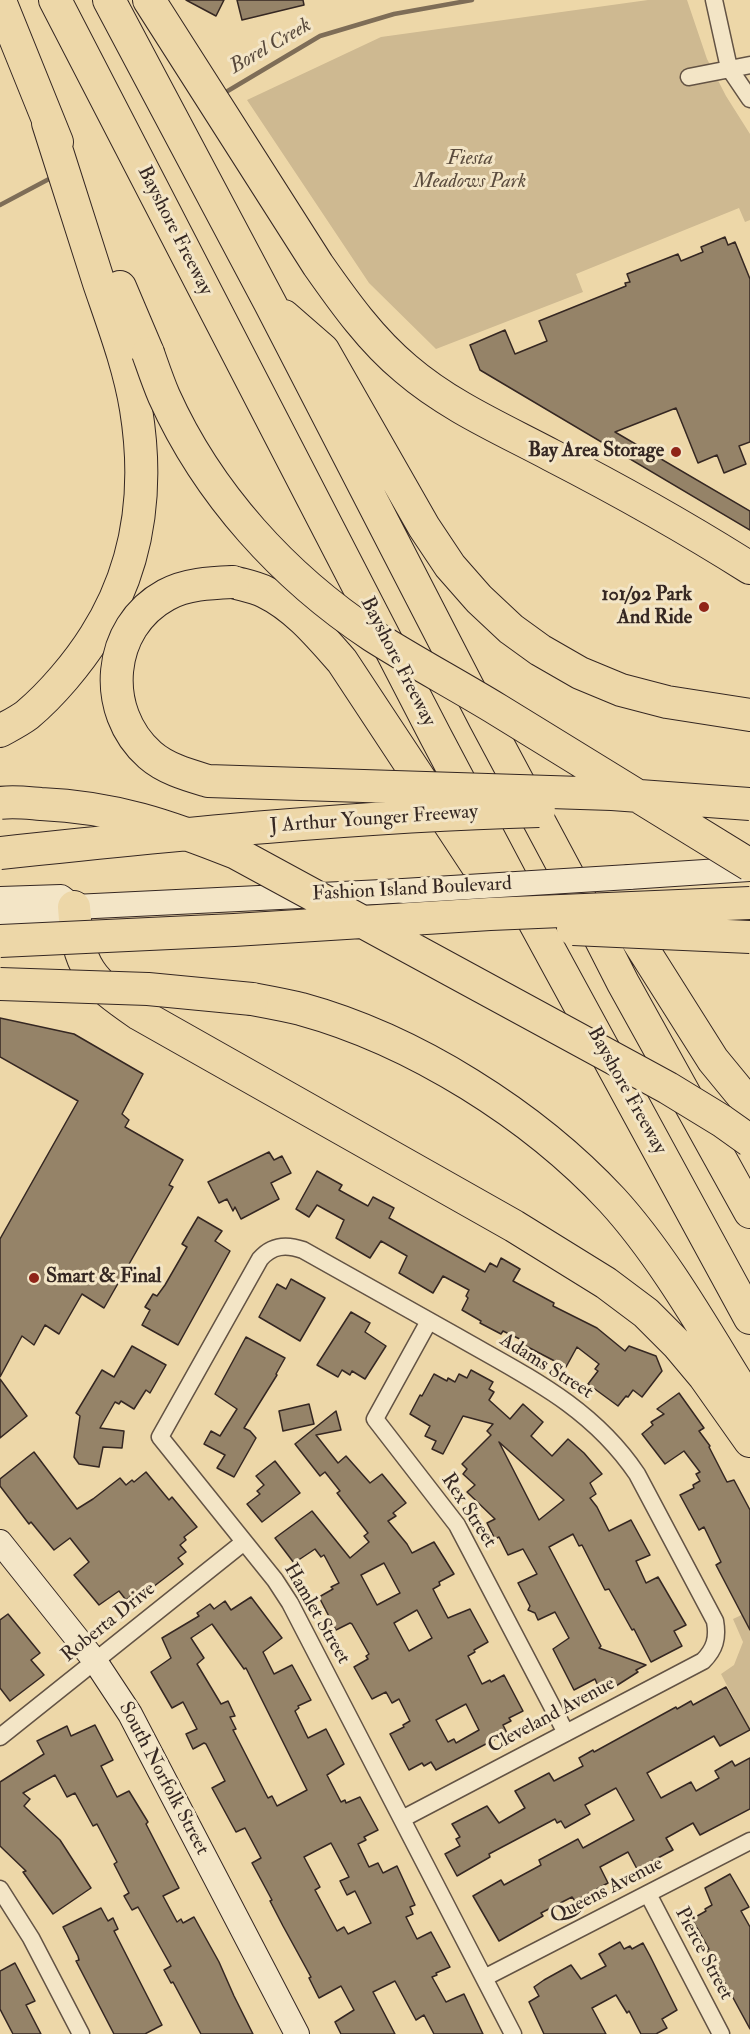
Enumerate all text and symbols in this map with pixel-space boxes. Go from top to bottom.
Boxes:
water label: Borel Creek [226,14,316,80]
park label: Fiesta Meadows Park [414,148,526,195]
street label: Bayshore Freeway [131,162,217,300]
place label: Bay Area Storage [528,440,664,464]
marker: Bay Area Storage [669,445,683,459]
place label: 101/92 Park And Ride [602,584,692,631]
street label: Bayshore Freeway [354,593,440,731]
marker: 101/92 Park And Ride [697,600,711,614]
street label: J Arthur Younger Freeway [269,801,479,839]
street label: Fashion Island Boulevard [312,873,512,907]
street label: Bayshore Freeway [581,1023,671,1159]
place label: Smart & Final [46,1266,161,1290]
marker: Smart & Final [27,1271,41,1285]
street label: Adams Street [495,1329,597,1405]
street label: Rex Street [435,1469,501,1553]
street label: Hamlet Street [277,1559,355,1669]
street label: Roberta Drive [57,1578,161,1668]
street label: Cleveland Avenue [484,1672,620,1760]
street label: South Norfolk Street [113,1698,213,1860]
street label: Queens Avenue [547,1852,667,1930]
street label: Pierce Street [669,1904,737,2004]

